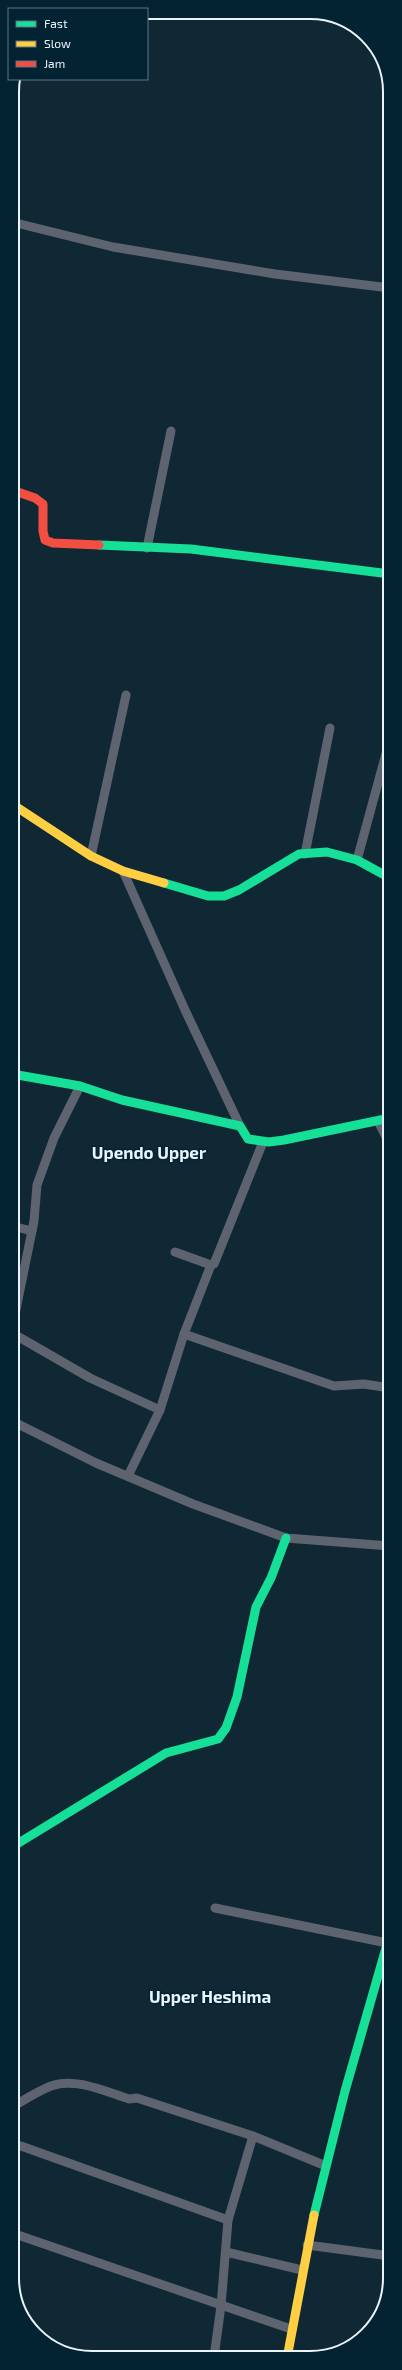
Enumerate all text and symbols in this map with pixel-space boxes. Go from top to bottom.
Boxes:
legend [8,8,148,80]
text: Fast [44,16,68,30]
text: Slow [44,36,71,50]
text: Jam [44,56,65,70]
district label: Upendo Upper [92,1142,207,1162]
district label: Upper Heshima [149,1986,271,2006]

